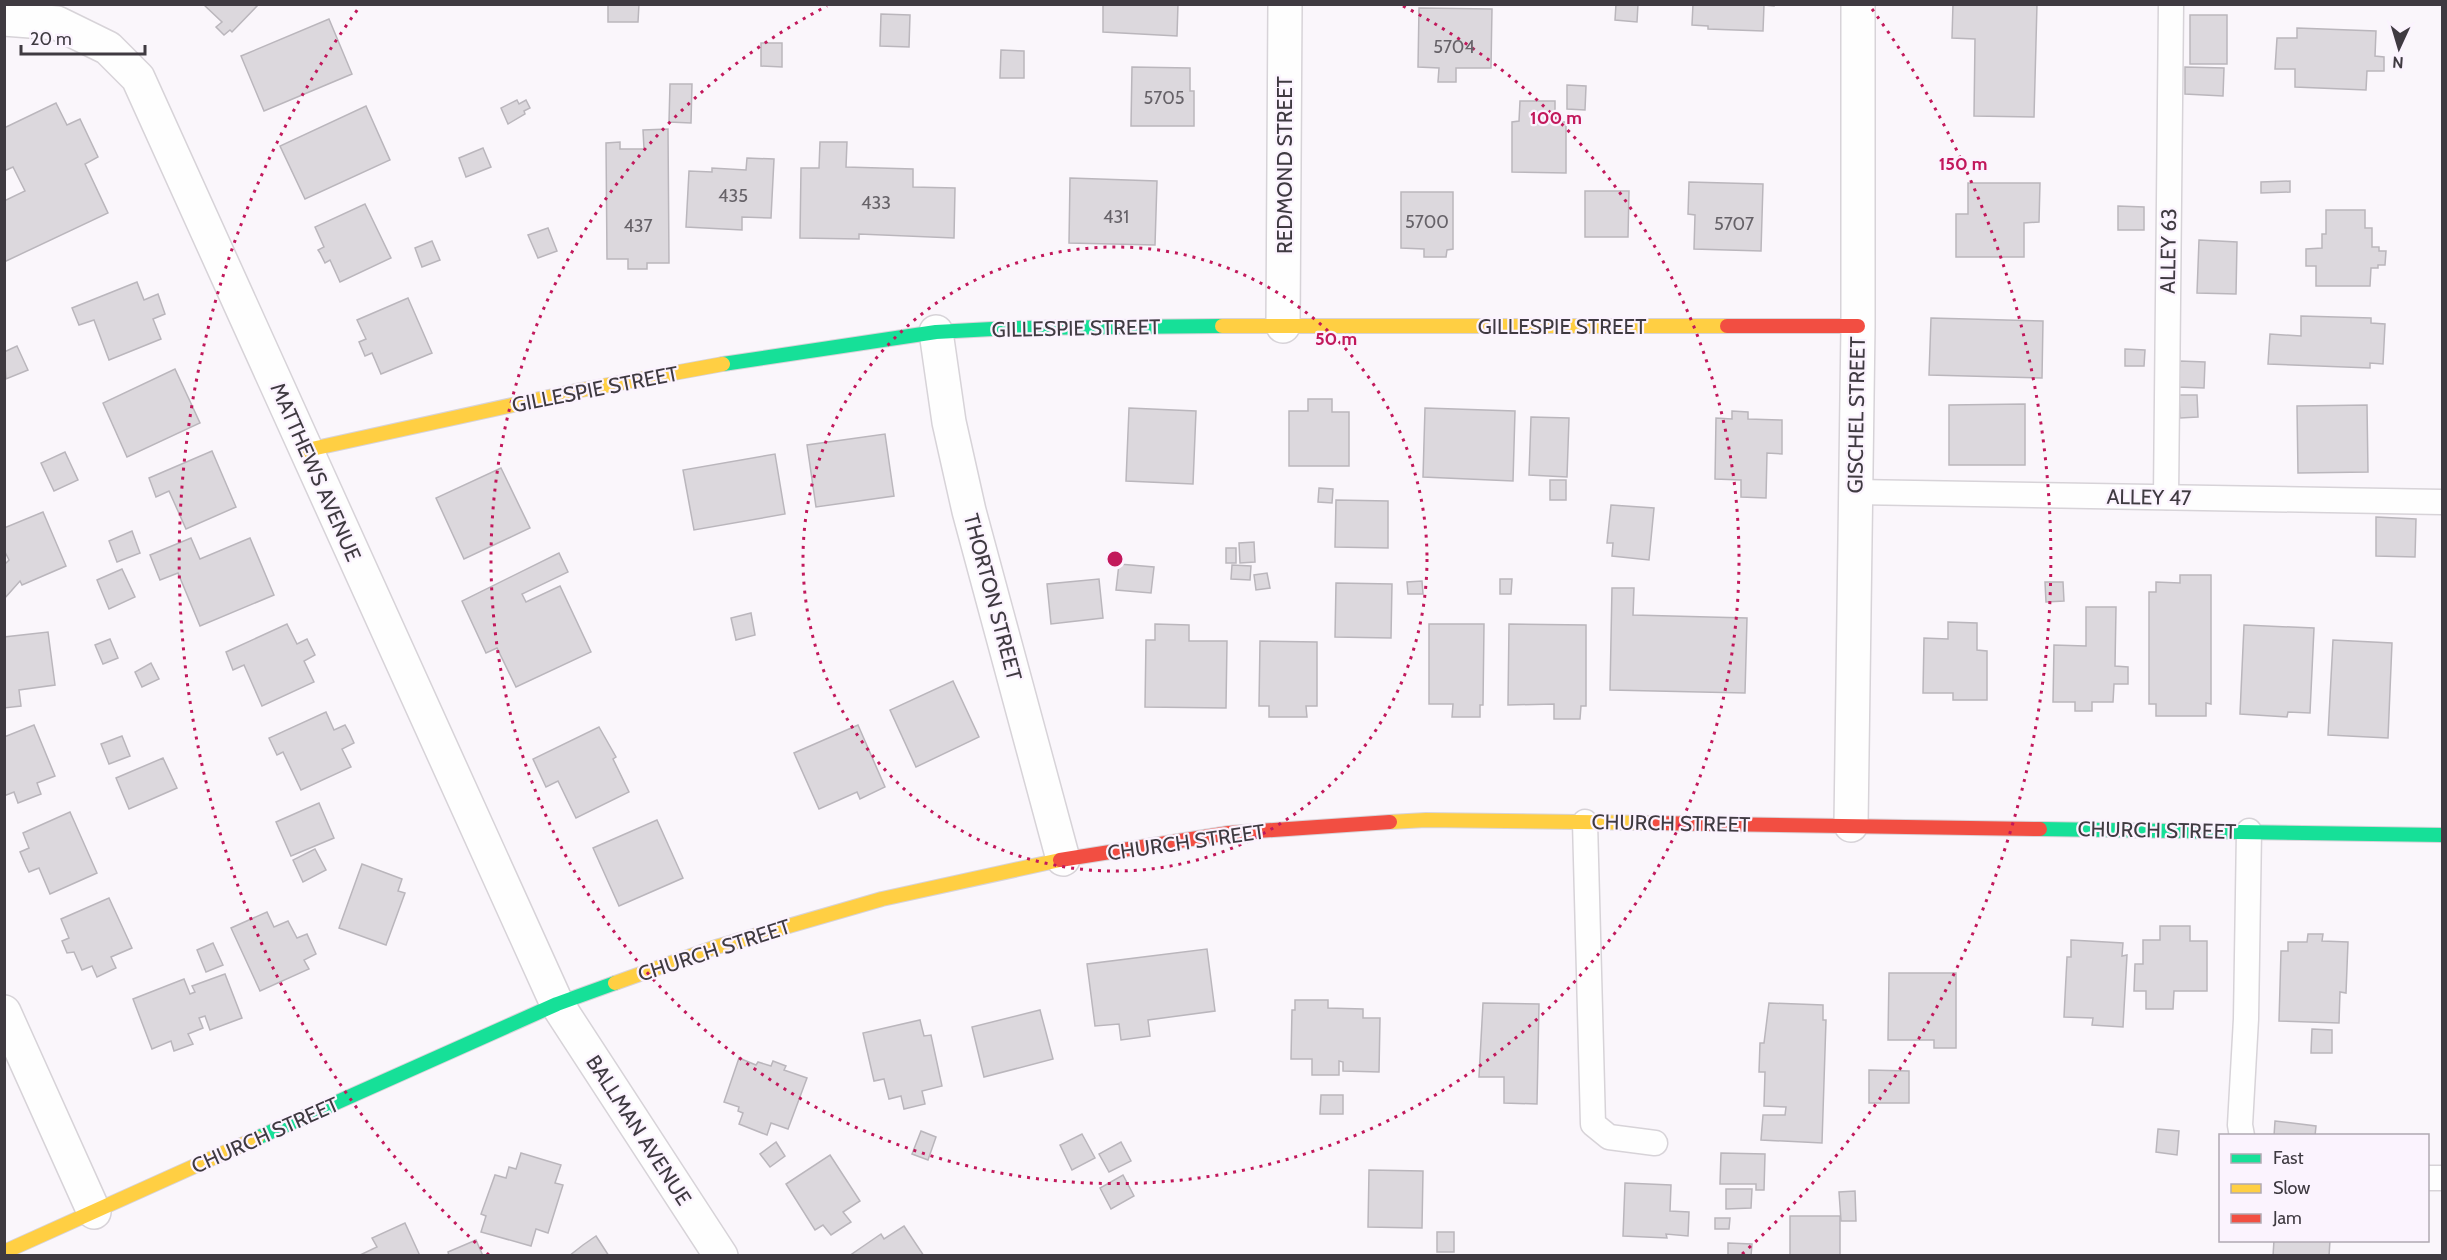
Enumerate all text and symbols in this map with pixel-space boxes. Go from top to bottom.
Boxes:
scale bar [21,18,146,56]
north arrow [2369,18,2429,78]
text: 20 m [30,28,72,50]
house number: 5704 [1433,36,1475,58]
text: N [2392,53,2404,72]
street label: REDMOND STREET [1272,76,1297,254]
house number: 5705 [1144,87,1184,109]
text: 100 m [1530,107,1582,129]
text: 150 m [1939,153,1987,175]
house number: 435 [718,185,748,207]
house number: 433 [861,192,891,214]
house number: 431 [1103,206,1129,228]
street label: ALLEY 63 [2155,208,2181,294]
house number: 5700 [1405,211,1449,233]
house number: 5707 [1714,213,1754,235]
house number: 437 [623,215,653,237]
street label: GILLESPIE STREET [991,314,1161,342]
street label: GILLESPIE STREET [1478,314,1646,339]
text: 50 m [1315,328,1357,350]
street label: GISCHEL STREET [1842,336,1870,494]
street label: GILLESPIE STREET [510,361,680,417]
street label: MATTHEWS AVENUE [265,379,367,565]
street label: ALLEY 47 [2106,484,2192,510]
street label: THORTON STREET [959,511,1027,683]
centre of rings [1105,549,1125,569]
street label: CHURCH STREET [1591,809,1751,837]
street label: CHURCH STREET [2077,816,2237,844]
street label: CHURCH STREET [1106,819,1266,865]
street label: CHURCH STREET [635,914,793,986]
street label: BALLMAN AVENUE [581,1050,697,1210]
street label: CHURCH STREET [187,1091,343,1179]
legend [2219,1134,2429,1242]
text: Fast [2273,1147,2304,1169]
text: Slow [2273,1177,2310,1199]
text: Jam [2272,1207,2302,1229]

